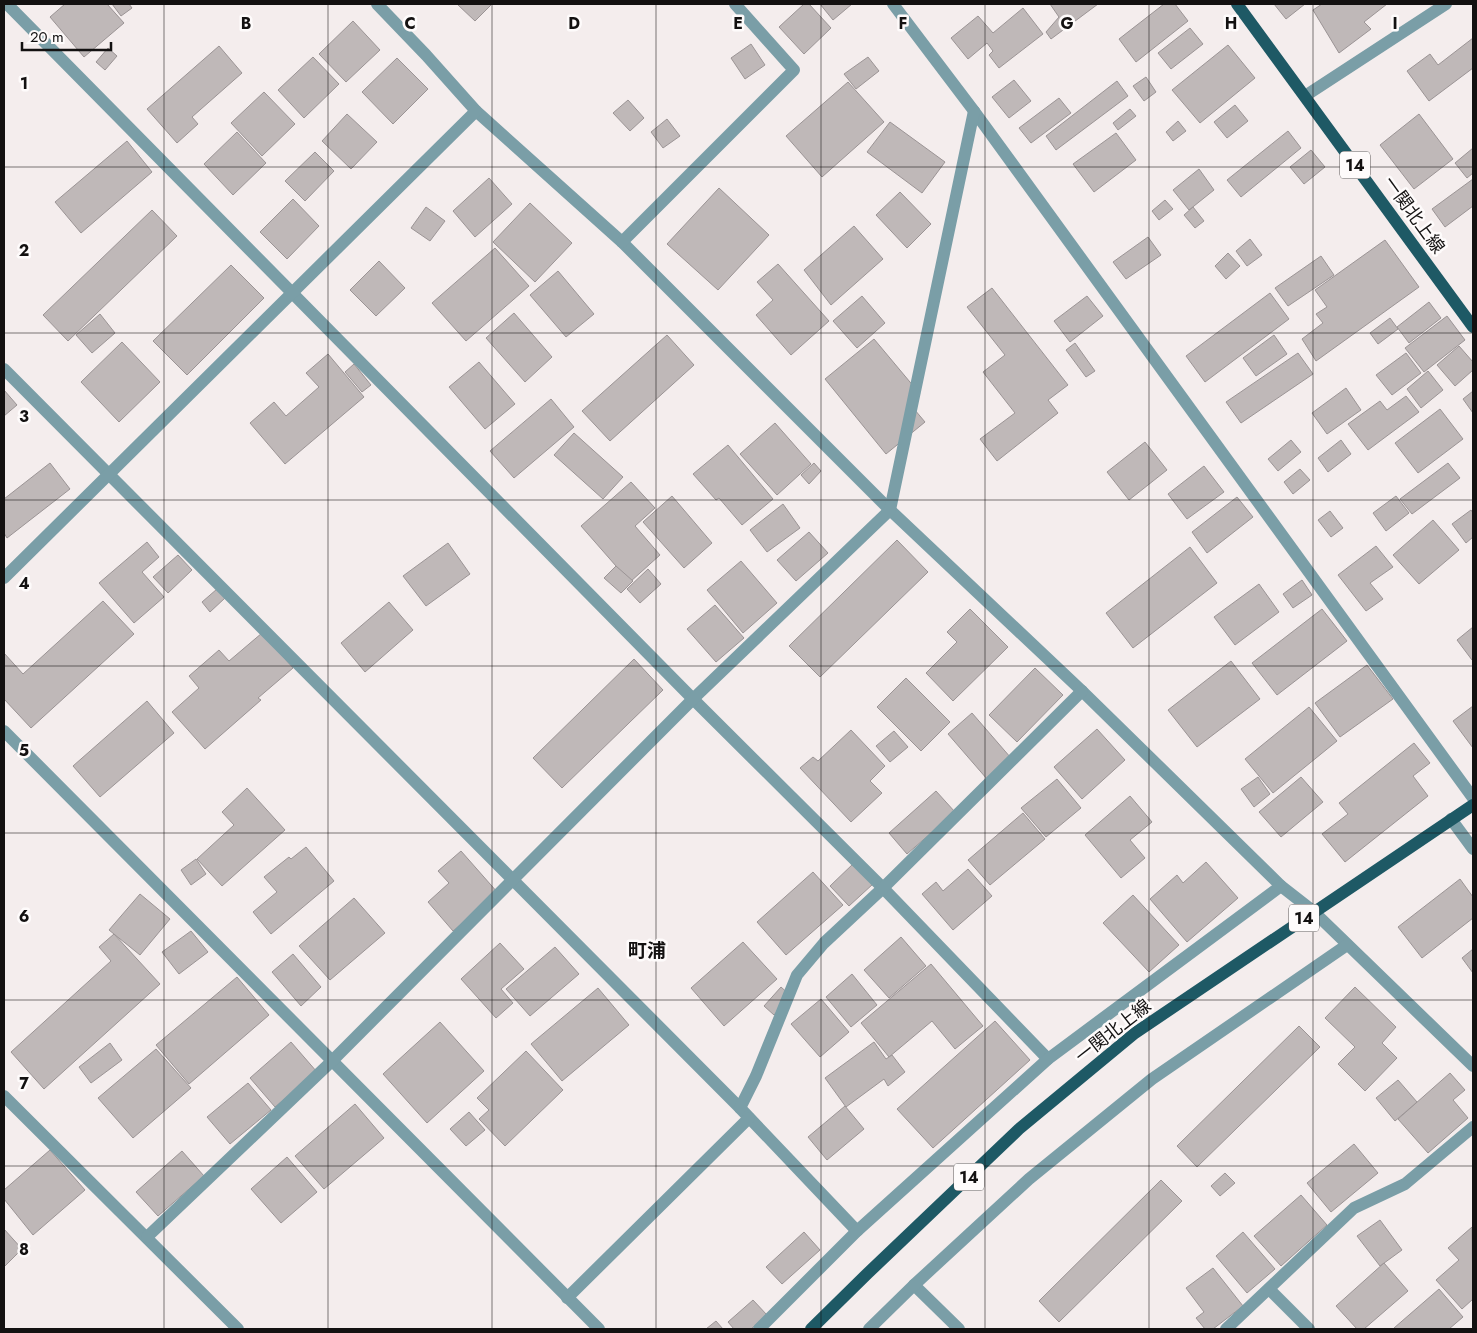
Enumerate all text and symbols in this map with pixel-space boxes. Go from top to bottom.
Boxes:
text: B [241,12,251,35]
text: C [404,12,416,35]
text: D [568,12,580,35]
text: E [733,12,743,35]
text: F [899,12,907,35]
text: G [1060,12,1074,35]
text: H [1225,12,1237,35]
text: I [1392,12,1398,35]
scale bar [22,20,111,52]
text: 20 m [30,26,64,48]
text: 1 [20,72,28,95]
road number: 14 [1340,152,1370,178]
street label: 一関北上線 [1377,171,1451,259]
text: 2 [19,239,29,262]
text: 3 [19,405,29,428]
text: 4 [18,572,30,595]
text: 5 [19,739,29,762]
road number: 14 [1289,904,1319,931]
text: 6 [19,905,29,928]
district label: 町浦 [628,937,666,964]
street label: 一関北上線 [1070,993,1156,1069]
text: 7 [19,1072,29,1095]
road number: 14 [954,1164,984,1190]
text: 8 [19,1238,29,1261]

